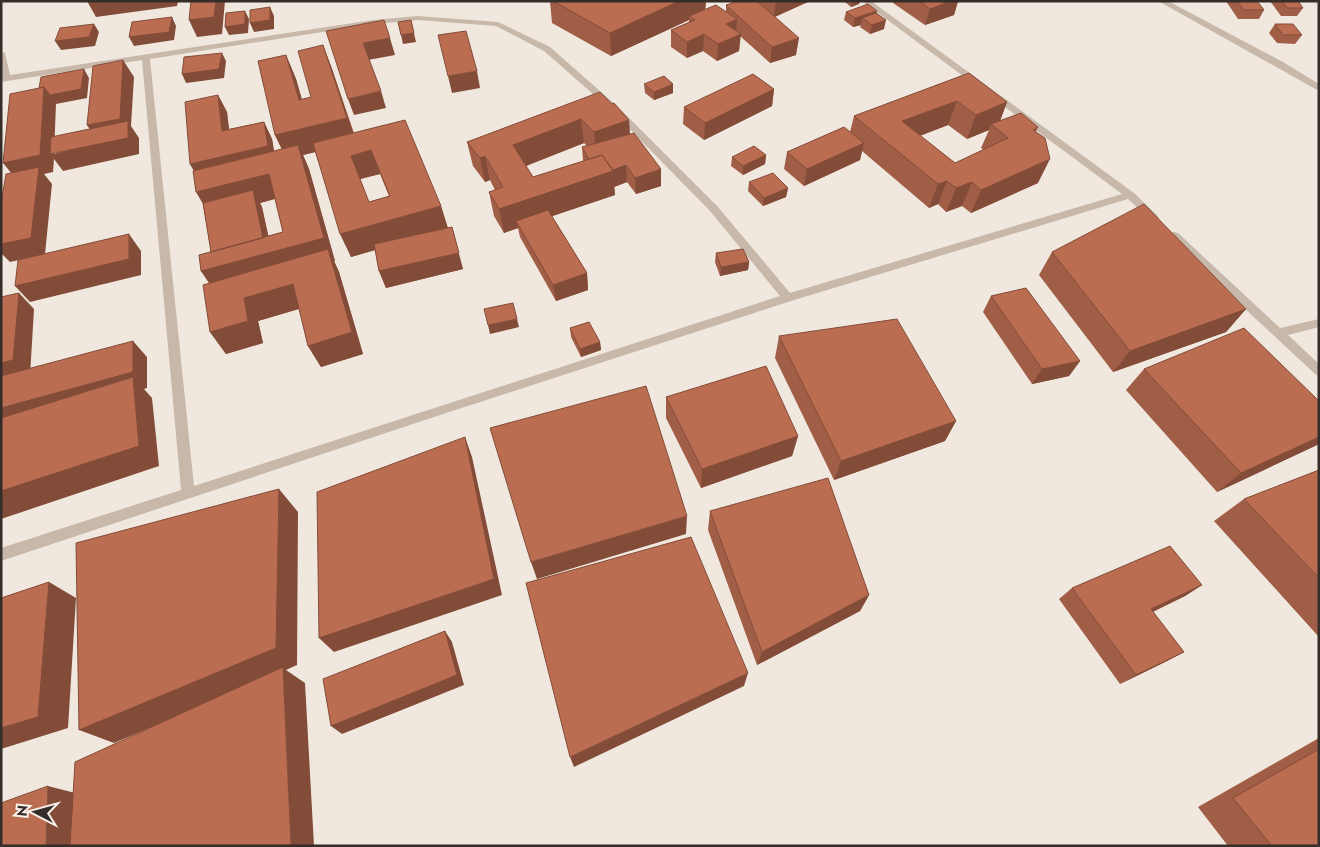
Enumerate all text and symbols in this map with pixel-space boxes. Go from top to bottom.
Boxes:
north arrow [10,787,60,837]
text: N [12,804,33,817]

